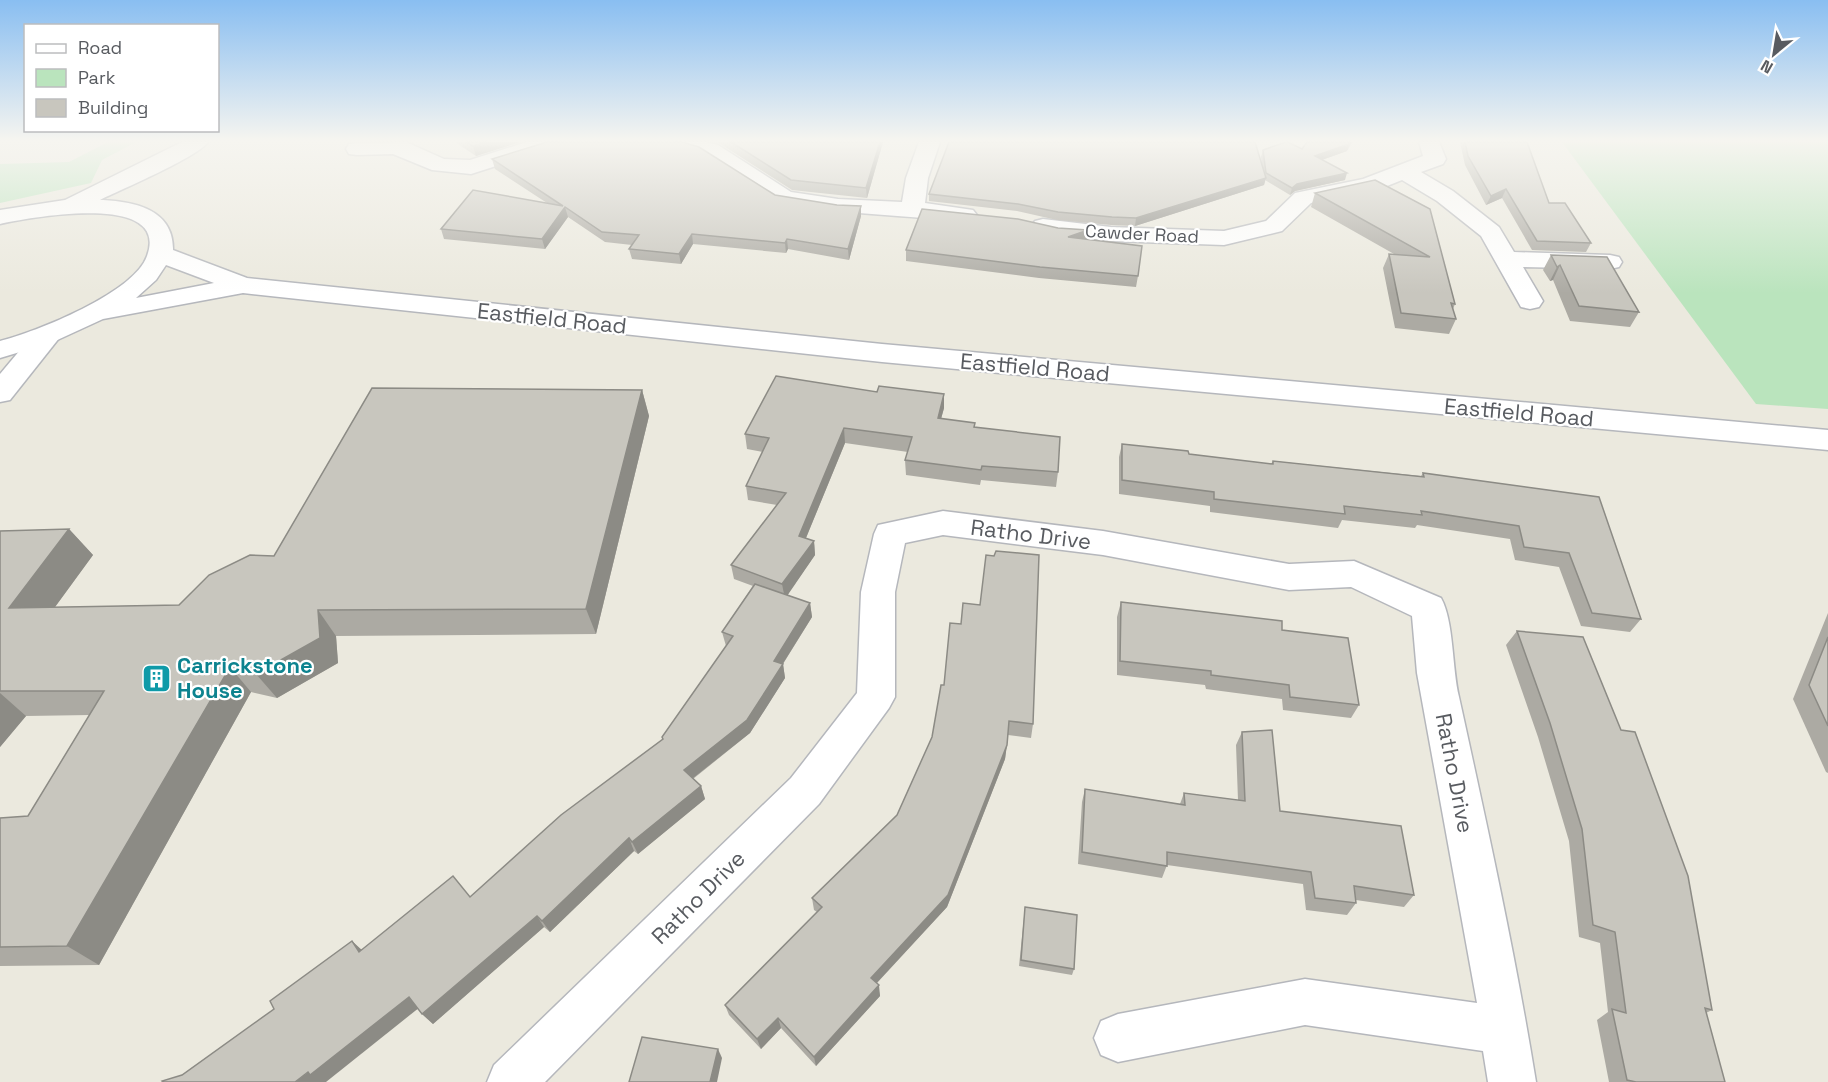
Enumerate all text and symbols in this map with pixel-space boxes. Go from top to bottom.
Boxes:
legend [24,24,219,132]
north arrow [1744,24,1804,84]
text: Road [78,36,122,59]
text: N [1757,55,1777,78]
text: Park [78,66,116,89]
text: Building [78,96,148,119]
street label: Cawder Road [1085,219,1199,248]
street label: Eastfield Road [476,296,628,340]
street label: Eastfield Road [959,347,1111,387]
street label: Eastfield Road [1443,392,1595,432]
street label: Ratho Drive [969,513,1093,555]
place label: Carrickstone House [177,651,313,704]
building icon: Carrickstone House [140,662,172,694]
street label: Ratho Drive [1430,711,1480,835]
street label: Ratho Drive [645,844,751,950]

